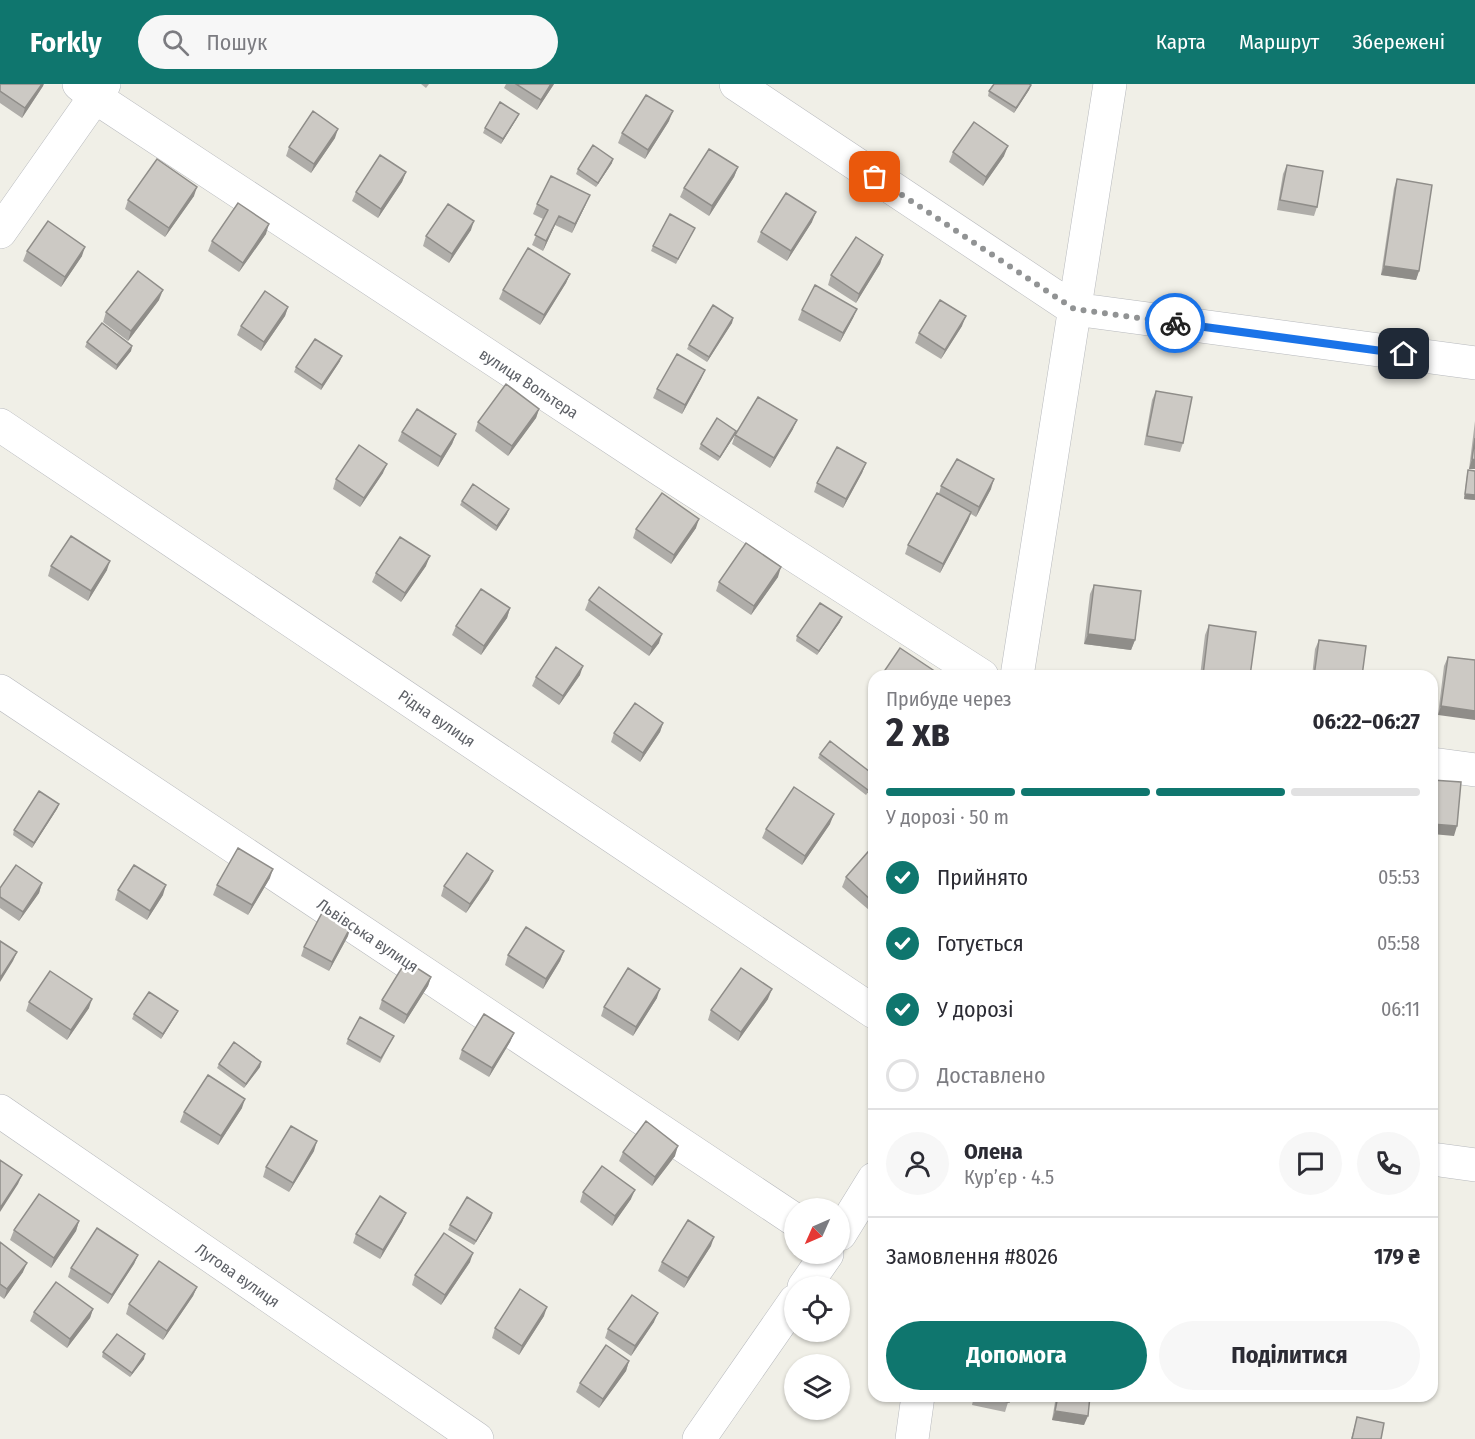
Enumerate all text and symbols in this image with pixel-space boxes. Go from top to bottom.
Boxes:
search box [138,15,558,69]
text: Forkly [30,26,102,59]
icon: search [159,26,192,59]
text: Пошук [207,29,267,56]
text: Карта [1156,29,1206,55]
text: Маршрут [1239,29,1319,55]
text: Збережені [1352,29,1445,55]
pin [849,151,900,202]
icon: bag [858,160,891,193]
courier [1145,293,1205,353]
icon: bike [1159,307,1192,340]
pin [1378,328,1429,379]
icon: home [1387,337,1420,370]
street label: вулиця Вольтера [476,344,582,423]
street label: Рідна вулиця [395,686,479,751]
text: Прибуде через [886,687,1012,711]
text: 06:22–06:27 [1313,708,1420,735]
text: 2 хв [886,710,950,756]
text: У дорозі · 50 m [886,805,1009,829]
icon: check [886,861,919,894]
text: Прийнято [937,864,1028,891]
text: 05:53 [1378,865,1420,889]
street label: Львівська вулиця [313,895,422,976]
icon: check [886,927,919,960]
text: Готується [937,930,1024,957]
text: 05:58 [1377,931,1420,955]
icon: check [886,993,919,1026]
text: У дорозі [937,996,1014,1023]
text: 06:11 [1381,997,1420,1021]
text: Доставлено [937,1062,1046,1089]
button: person [886,1132,949,1195]
button: chat [1279,1132,1342,1195]
button: phone [1357,1132,1420,1195]
text: Олена [964,1138,1023,1165]
text: Кур’єр · 4.5 [964,1165,1054,1189]
north arrow [784,1198,850,1264]
map controls [784,1198,850,1420]
street label: Лугова вулиця [192,1239,283,1311]
text: Замовлення #8026 [886,1243,1058,1270]
text: 179 ₴ [1374,1243,1420,1270]
button: locate [784,1276,850,1342]
button: Допомога [886,1321,1147,1390]
button: Поділитися [1159,1321,1420,1390]
button: layers [784,1354,850,1420]

